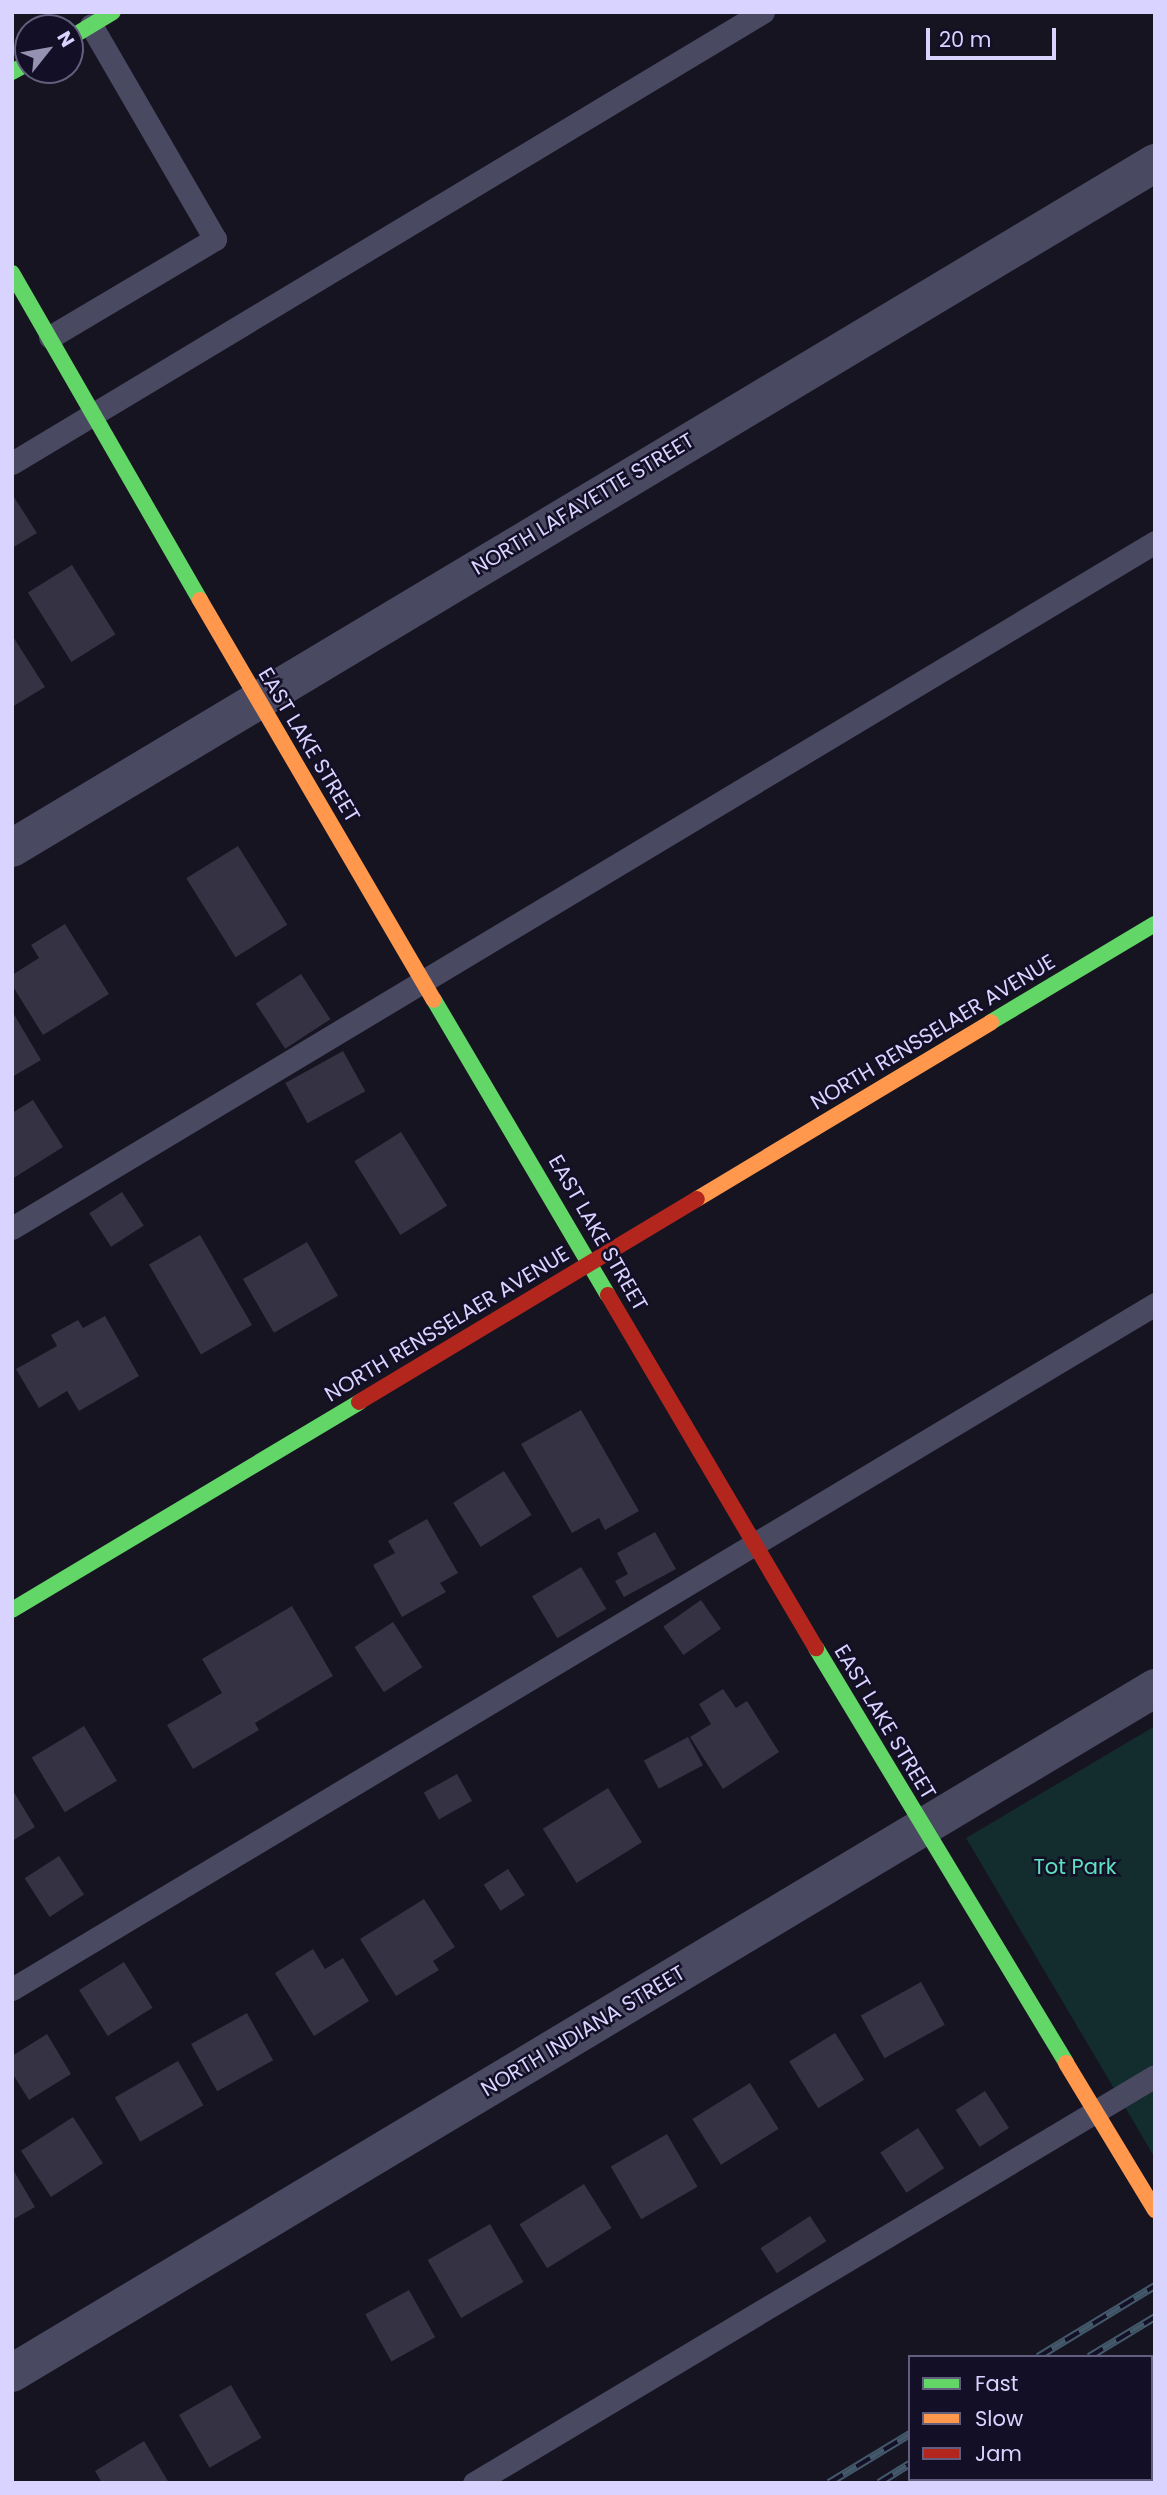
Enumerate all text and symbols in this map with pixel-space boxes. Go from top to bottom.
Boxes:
north arrow [14,14,84,84]
scale bar [929,14,1058,58]
text: 20 m [939,25,992,54]
text: N [50,26,81,52]
street label: NORTH LAFAYETTE STREET [467,428,699,580]
street label: EAST LAKE STREET [253,663,365,827]
street label: NORTH RENSSELAER AVENUE [806,949,1060,1115]
street label: EAST LAKE STREET [543,1151,653,1315]
street label: NORTH RENSSELAER AVENUE [320,1241,574,1407]
street label: EAST LAKE STREET [829,1640,941,1804]
park label: Tot Park [1033,1854,1117,1880]
street label: NORTH INDIANA STREET [476,1960,690,2102]
legend [908,2355,1153,2481]
text: Fast [975,2369,1018,2398]
text: Slow [975,2404,1023,2433]
text: Jam [975,2439,1022,2468]

